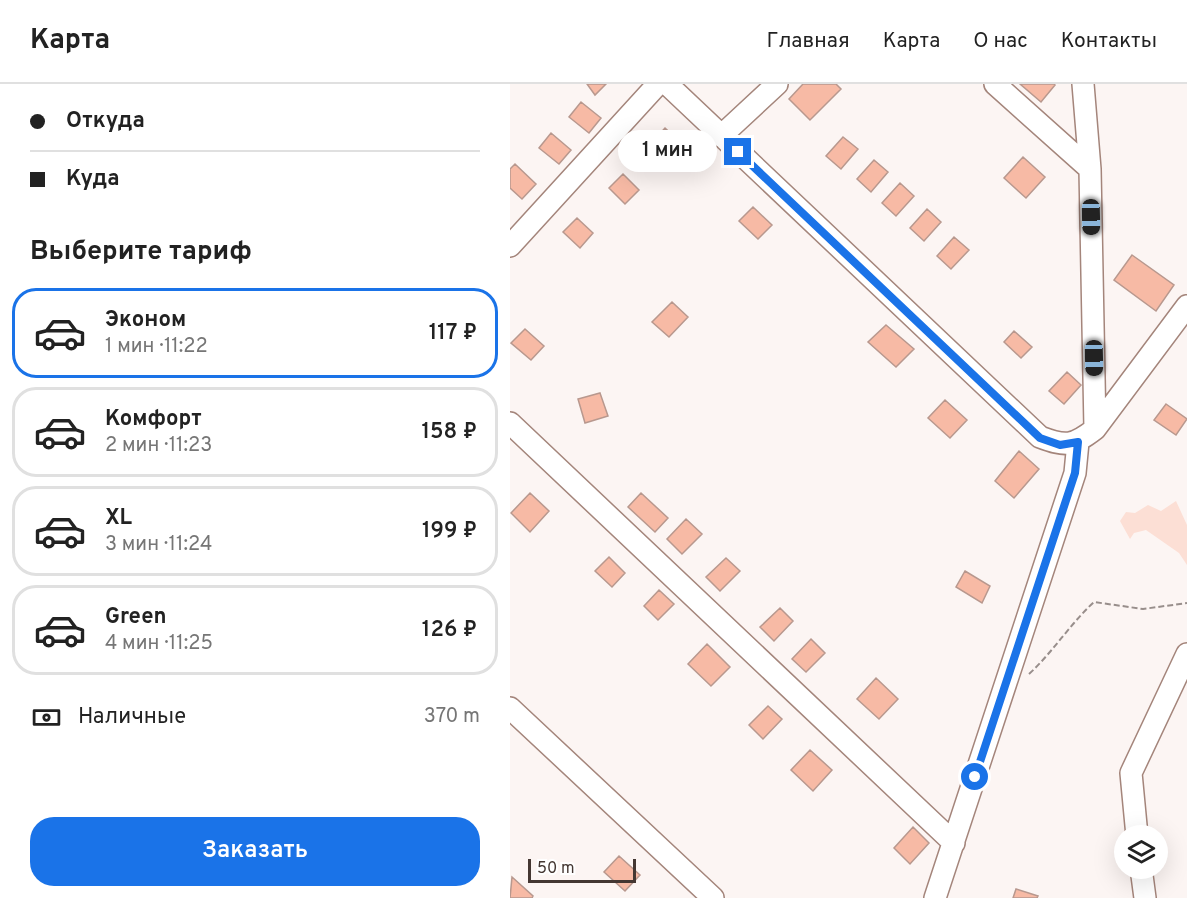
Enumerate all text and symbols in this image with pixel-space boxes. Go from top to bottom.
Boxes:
text: Карта [30,23,110,59]
text: Главная [766,28,850,55]
text: Карта [883,28,940,55]
text: О нас [973,28,1028,55]
text: Контакты [1061,28,1157,55]
text: Откуда [66,108,145,135]
callout: 1 мин [618,131,717,173]
text: 1 мин [642,138,693,164]
route end [724,138,751,165]
text: Куда [66,166,120,193]
car [1082,199,1100,235]
text: Выберите тариф [30,235,252,269]
icon: car [33,306,87,360]
text: Эконом [105,307,186,334]
text: 117 ₽ [429,320,477,347]
text: 1 мин · 11:22 [105,334,208,360]
car [1085,340,1103,376]
icon: car [33,405,87,459]
text: Комфорт [105,406,202,433]
text: 158 ₽ [421,419,477,446]
text: 2 мин · 11:23 [105,433,212,459]
icon: car [33,504,87,558]
text: XL [105,505,132,532]
text: 199 ₽ [422,518,477,545]
text: 3 мин · 11:24 [105,532,212,558]
icon: car [33,603,87,657]
text: Green [105,604,167,631]
text: 126 ₽ [422,617,477,644]
text: 4 мин · 11:25 [105,631,213,657]
icon: cash [30,701,63,734]
text: Наличные [78,704,186,731]
text: 370 m [424,704,480,730]
route start [961,763,988,790]
button: Заказать [30,817,480,886]
map controls [1114,825,1168,879]
button: layers [1114,825,1168,879]
scale bar [528,856,636,884]
text: 50 m [537,859,575,879]

